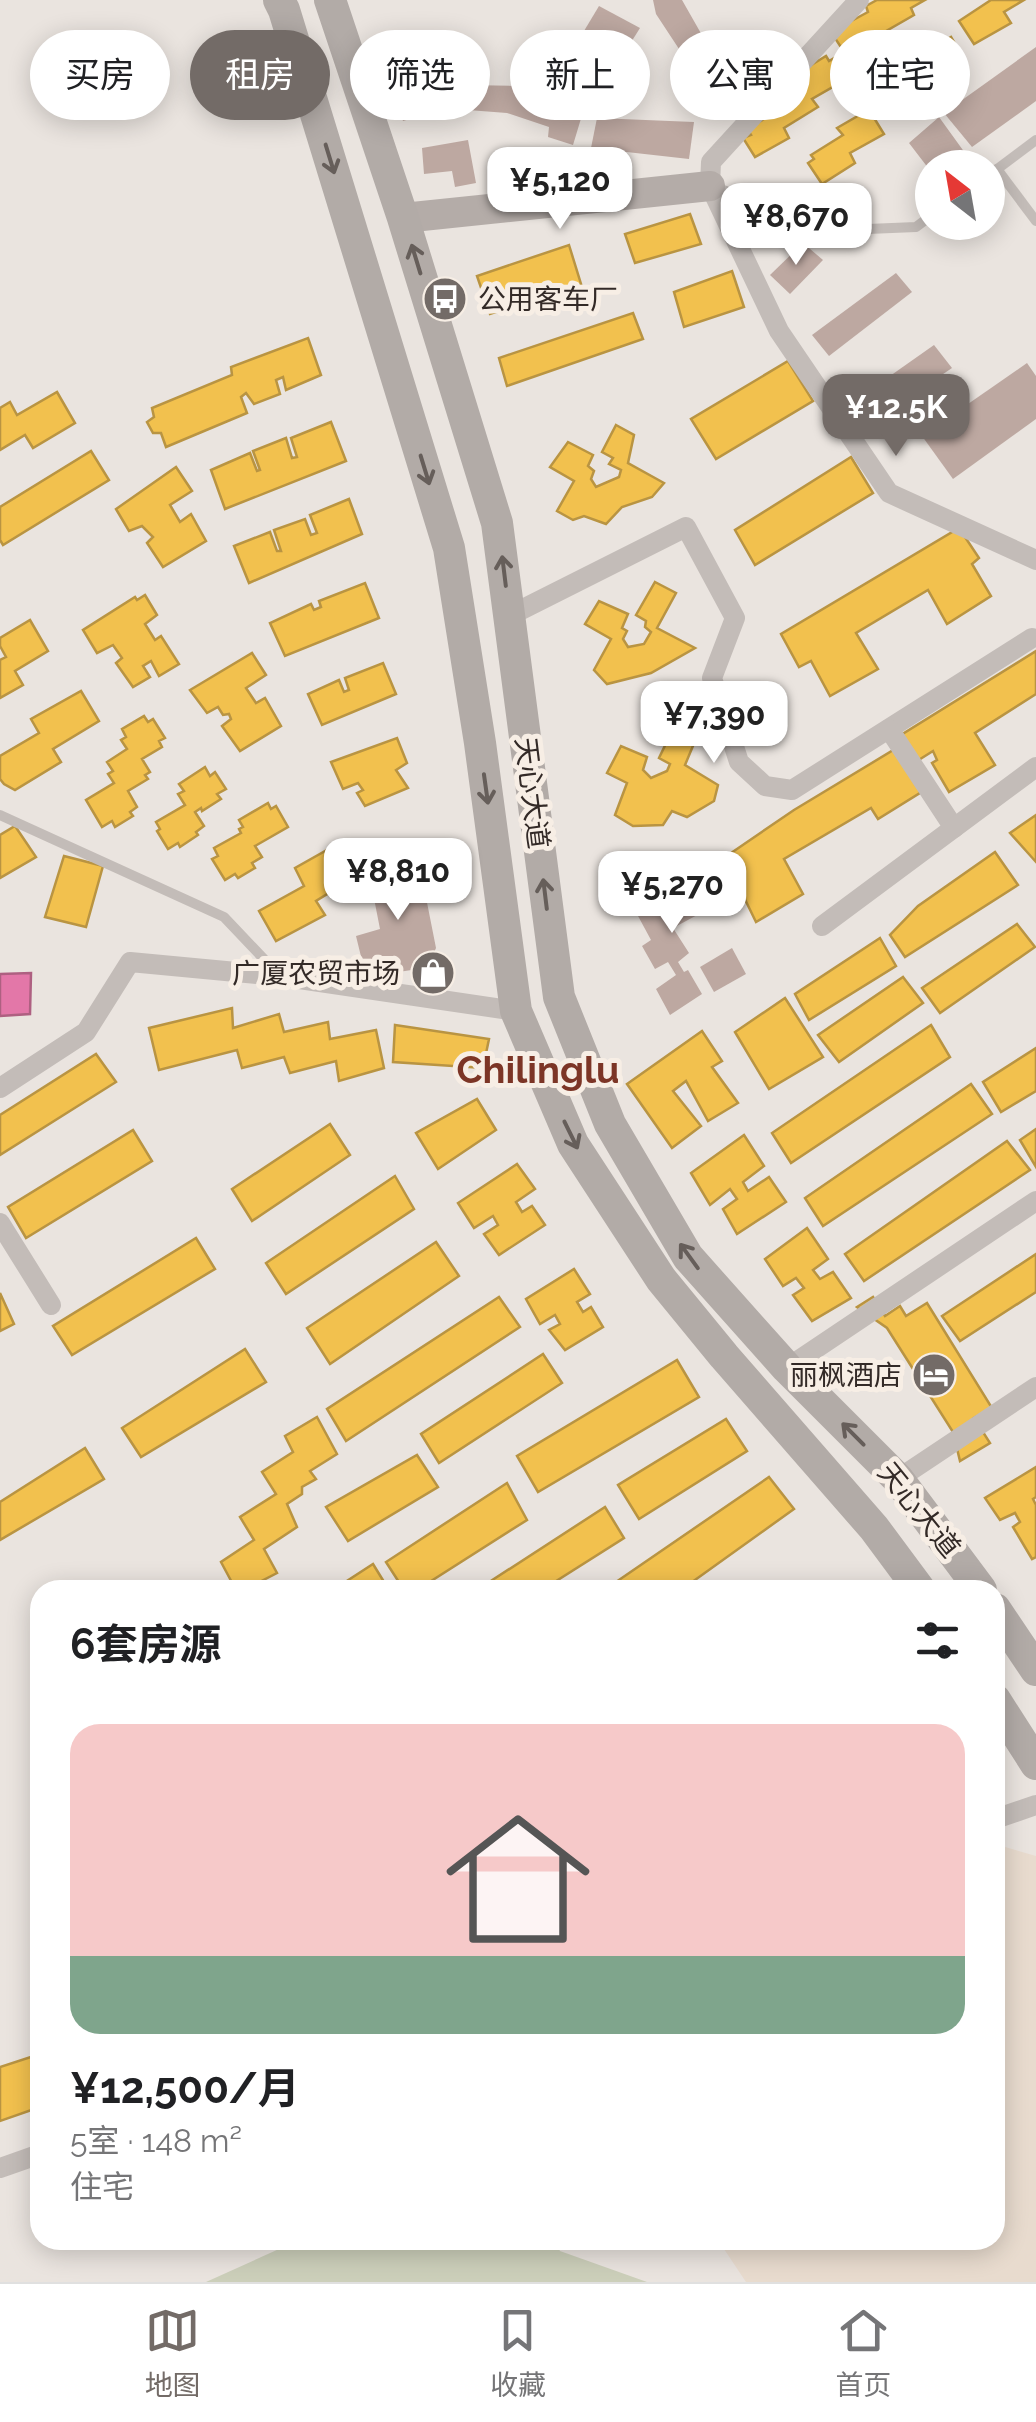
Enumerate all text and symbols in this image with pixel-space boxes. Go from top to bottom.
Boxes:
chip: 买房 [30,30,170,120]
chip: 租房 [190,30,330,120]
chip: 筛选 [350,30,490,120]
chip: 新上 [510,30,650,120]
chip: 公寓 [670,30,810,120]
chip: 住宅 [830,30,970,120]
one-way arrow [322,143,340,175]
pin: ¥5,120 [479,147,641,232]
north arrow [915,150,1005,240]
map controls [915,150,1005,240]
text: ¥5,120 [509,161,611,198]
pin: ¥8,670 [715,183,877,268]
text: ¥8,670 [743,197,849,234]
one-way arrow [405,244,423,275]
bus stop icon: 公用客车厂 [422,276,468,322]
place label: 公用客车厂 [478,283,618,316]
pin: ¥12.5K [815,374,977,459]
text: ¥12.5K [845,388,947,425]
one-way arrow [417,454,435,486]
one-way arrow [494,556,512,588]
pin: ¥7,390 [633,681,795,766]
text: ¥7,390 [663,695,765,732]
street label: 天心大道 [509,735,555,851]
one-way arrow [477,772,496,804]
pin: ¥8,810 [317,838,479,923]
pin: ¥5,270 [591,851,753,936]
text: ¥8,810 [346,852,450,889]
text: ¥5,270 [620,865,724,902]
one-way arrow [536,878,554,910]
shop icon: 广厦农贸市场 [410,950,456,996]
place label: 广厦农贸市场 [232,957,400,990]
district label: Chilinglu [456,1047,620,1092]
one-way arrow [562,1120,581,1150]
one-way arrow [679,1242,700,1270]
hotel icon: 丽枫酒店 [911,1352,957,1398]
place label: 丽枫酒店 [790,1359,902,1392]
one-way arrow [841,1422,865,1446]
street label: 天心大道 [871,1456,967,1564]
icon: filters [910,1613,965,1668]
text: 6套房源 [70,1620,222,1669]
icon: home [428,1789,608,1969]
text: ¥12,500/月 [70,2064,300,2113]
text: 5室 · 148 m² [70,2122,242,2159]
text: 住宅 [70,2168,134,2205]
tab: 地图 [145,2303,201,2403]
tab: 收藏 [490,2303,546,2403]
tab: 首页 [835,2303,891,2403]

